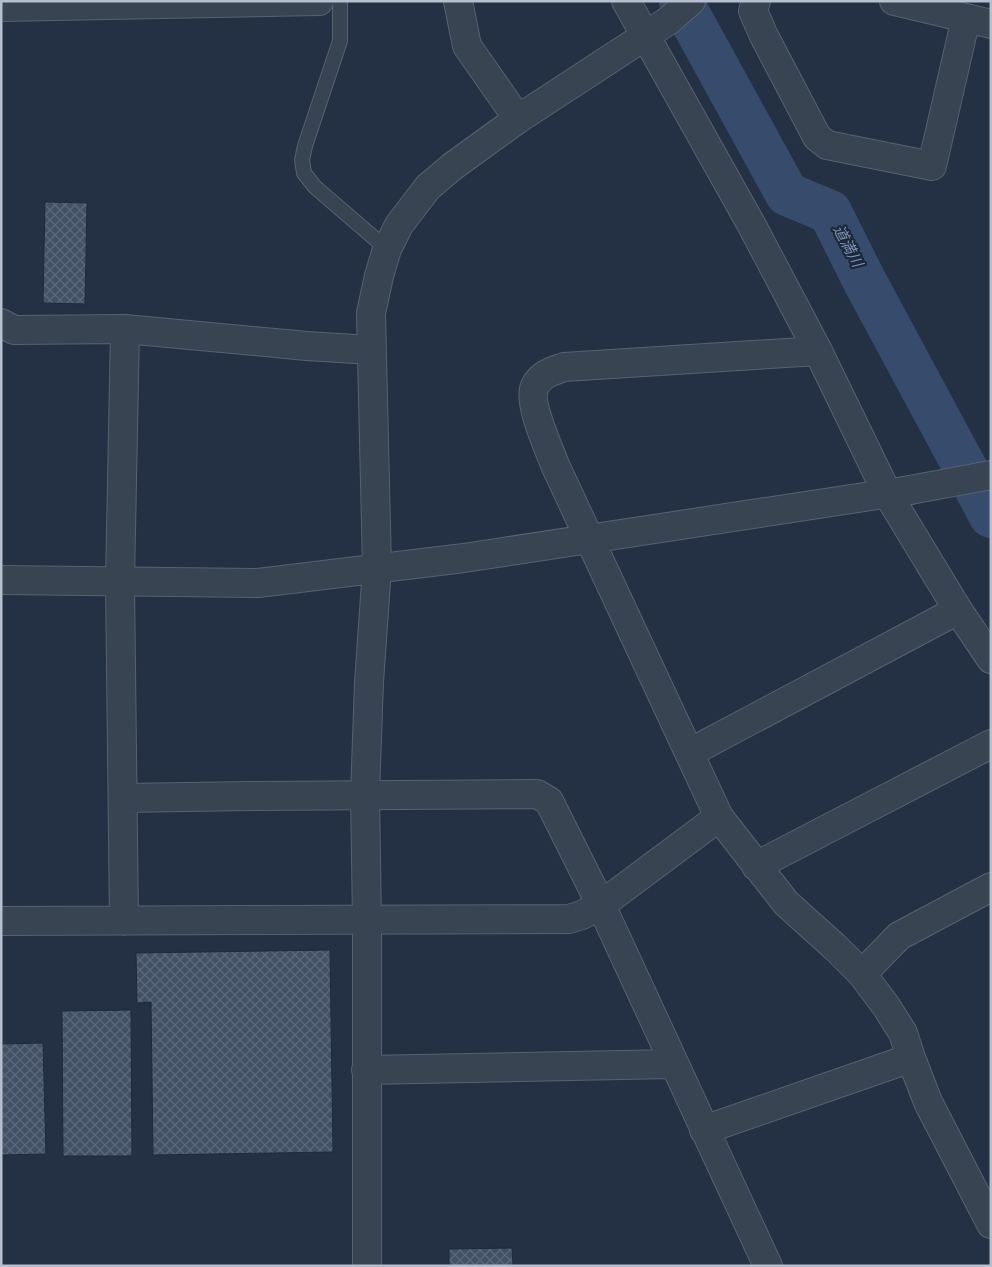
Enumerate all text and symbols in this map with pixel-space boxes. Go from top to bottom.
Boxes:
water label: 道満川 [829,222,867,272]

